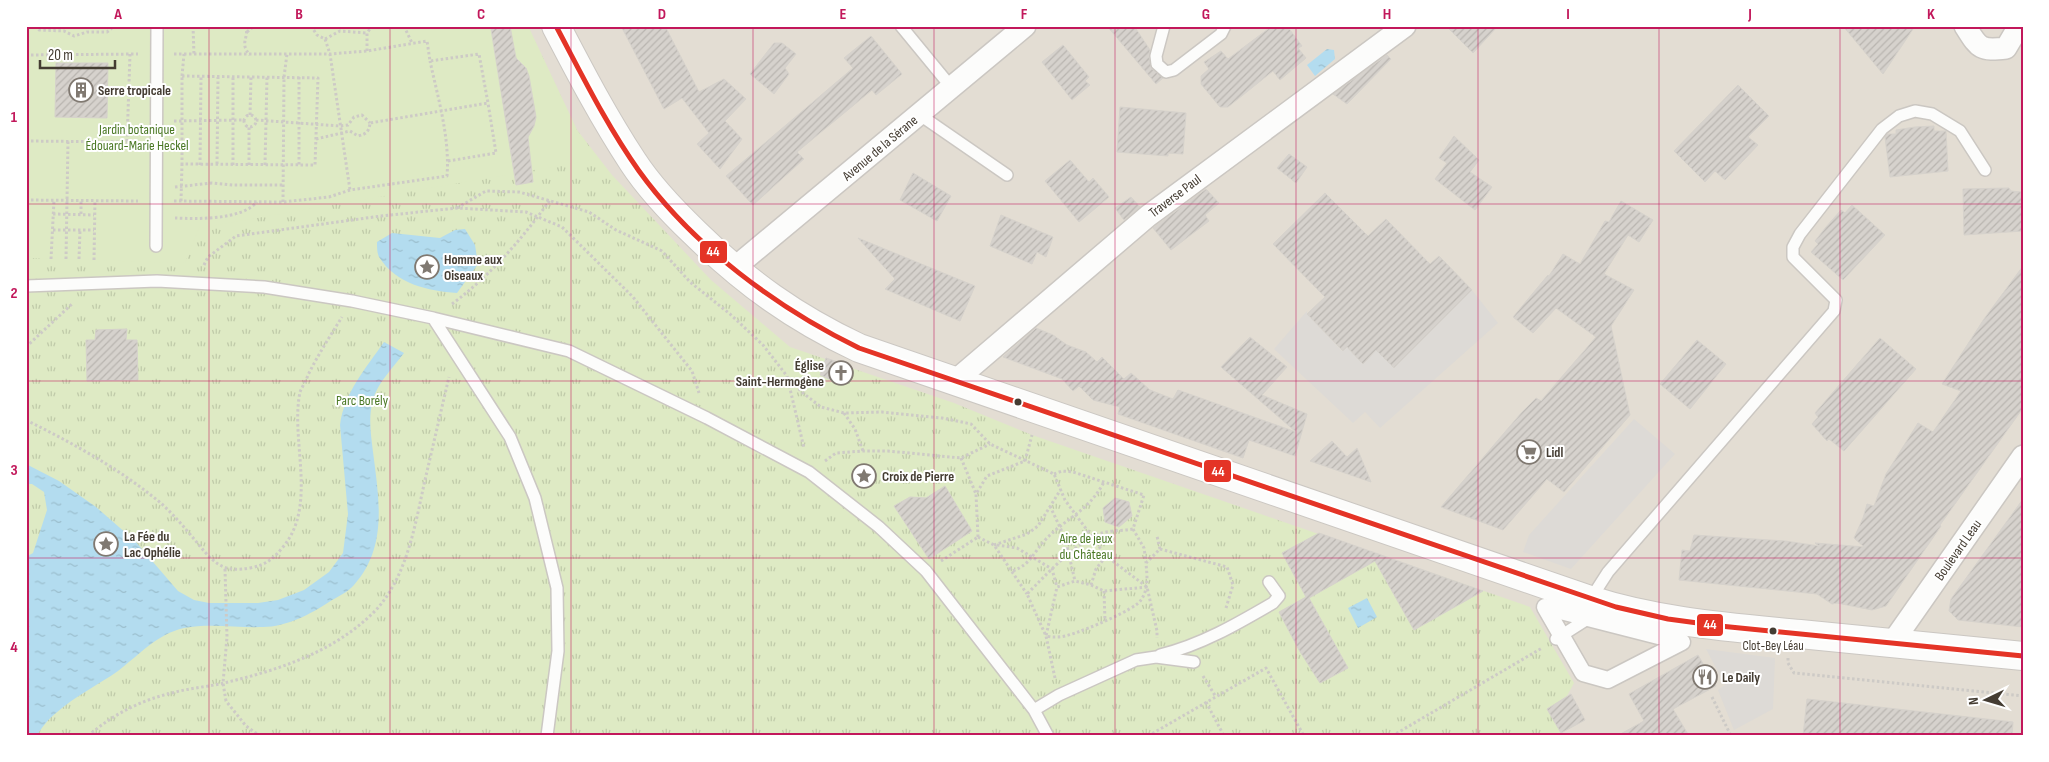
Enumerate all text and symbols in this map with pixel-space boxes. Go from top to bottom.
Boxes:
text: A [113,5,122,24]
text: B [295,5,303,24]
text: C [477,5,485,24]
text: D [658,5,666,24]
text: E [840,5,847,24]
text: F [1021,5,1028,24]
text: G [1202,5,1210,24]
text: H [1383,5,1391,24]
text: I [1566,5,1570,24]
text: J [1747,5,1752,24]
text: K [1927,5,1935,24]
scale bar [40,38,115,70]
text: 20 m [48,46,73,65]
building icon: Serre tropicale [68,77,94,103]
place label: Serre tropicale [98,82,171,99]
text: 1 [11,108,18,127]
street label: Avenue de la Sérane [838,112,921,185]
park label: Jardin botanique Édouard-Marie Heckel [85,121,189,154]
street label: Traverse Paul [1146,171,1204,221]
line badge: 44 [699,240,728,264]
text: 44 [706,243,720,260]
place label: Homme aux Oiseaux [444,251,502,284]
place icon: Homme aux Oiseaux [414,254,440,280]
text: 2 [10,284,18,303]
place label: Église Saint-Hermogène [736,357,824,390]
church icon: Église Saint-Hermogène [828,360,854,386]
park label: Parc Borély [336,392,389,409]
unlabelled marker [1013,397,1023,407]
supermarket icon: Lidl [1516,439,1542,465]
place label: Lidl [1546,444,1563,461]
line badge: 44 [1203,459,1232,483]
text: 3 [10,461,18,480]
place icon: Croix de Pierre [851,463,877,489]
text: 44 [1211,463,1225,480]
place label: Croix de Pierre [882,468,954,485]
street label: Boulevard Leau [1931,516,1985,584]
place label: La Fée du Lac Ophélie [124,528,181,561]
park label: Aire de jeux du Château [1058,530,1113,563]
place icon: La Fée du Lac Ophélie [93,531,119,557]
line badge: 44 [1696,613,1724,637]
text: 44 [1703,616,1717,633]
marker: Clot-Bey Léau [1768,626,1778,636]
text: 4 [10,638,18,657]
place label: Clot-Bey Léau [1742,638,1804,654]
restaurant icon: Le Daily [1692,664,1718,690]
place label: Le Daily [1722,669,1760,686]
north arrow [1962,674,2012,724]
text: N [1965,697,1982,706]

